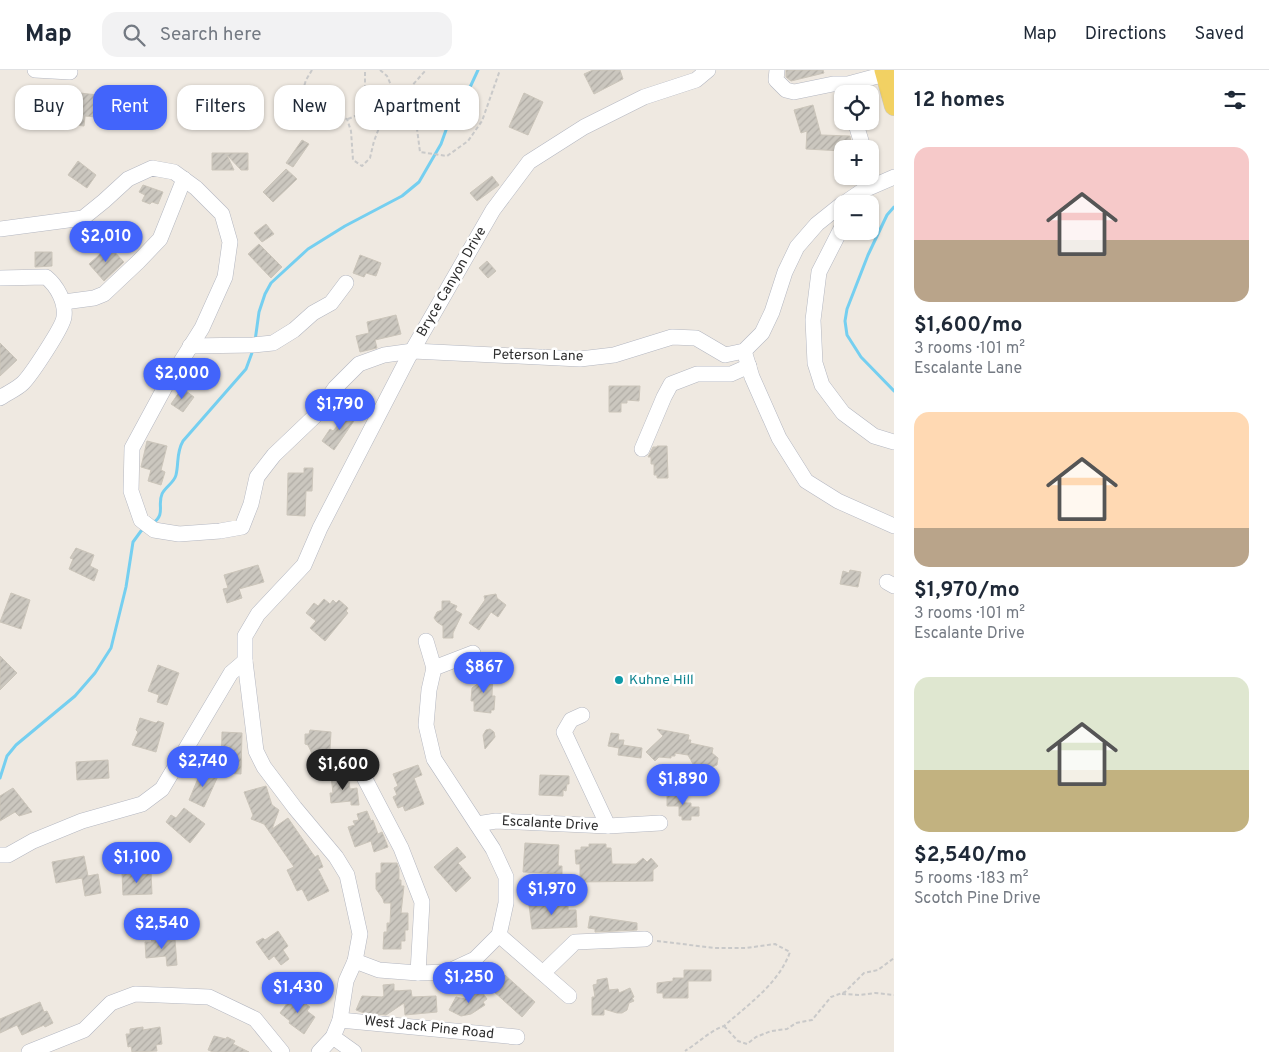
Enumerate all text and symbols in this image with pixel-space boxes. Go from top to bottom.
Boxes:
search box [102,12,452,57]
text: Map [25,20,72,50]
icon: search [120,21,148,49]
text: Search here [160,23,261,47]
text: Map [1023,23,1057,46]
text: Directions [1085,23,1167,46]
text: Saved [1195,23,1244,46]
chip: Buy [15,85,83,130]
chip: Rent [93,85,167,130]
chip: Filters [177,85,264,130]
chip: New [274,85,345,130]
chip: Apartment [355,85,479,130]
map controls [834,85,879,240]
button: locate [834,85,879,130]
icon: filters [1221,86,1249,114]
text: 12 homes [914,87,1005,114]
button: + [834,140,879,185]
icon: home [1037,179,1127,269]
button: − [834,195,879,240]
pin: $2,010 [65,220,147,263]
street label: Bryce Canyon Drive [414,224,490,340]
text: $2,010 [81,227,131,247]
text: $1,600/mo [914,312,1023,339]
text: 3 rooms · 101 m² [914,339,1025,359]
street label: Peterson Lane [492,347,584,365]
pin: $2,000 [141,358,223,400]
text: Escalante Lane [914,359,1022,379]
text: $2,000 [154,364,210,384]
pin: $1,790 [299,388,381,431]
text: $1,790 [316,395,364,415]
icon: home [1037,444,1127,534]
text: $1,970/mo [914,577,1020,604]
text: 3 rooms · 101 m² [914,604,1025,624]
text: Escalante Drive [914,624,1025,644]
pin: $867 [454,652,514,694]
text: $867 [465,658,503,678]
place label: Kuhne Hill [629,672,694,689]
marker: Kuhne Hill [613,674,625,686]
icon: home [1037,709,1127,799]
pin: $2,740 [162,746,244,788]
pin: $1,600 [302,748,384,791]
text: $2,740 [178,752,228,772]
text: $1,600 [317,755,369,775]
pin: $1,890 [642,764,724,806]
text: $1,890 [658,770,708,790]
street label: Escalante Drive [501,813,599,835]
pin: $1,100 [96,842,178,884]
text: $2,540/mo [914,842,1027,869]
text: $1,100 [113,848,161,868]
text: 5 rooms · 183 m² [914,869,1029,889]
pin: $1,970 [511,874,593,916]
text: $1,970 [528,880,576,900]
text: Scotch Pine Drive [914,889,1041,909]
pin: $2,540 [121,908,203,950]
text: $2,540 [135,914,189,934]
pin: $1,250 [428,962,510,1004]
text: $1,250 [444,968,494,988]
pin: $1,430 [257,972,339,1014]
text: $1,430 [273,978,323,998]
street label: West Jack Pine Road [363,1013,495,1043]

